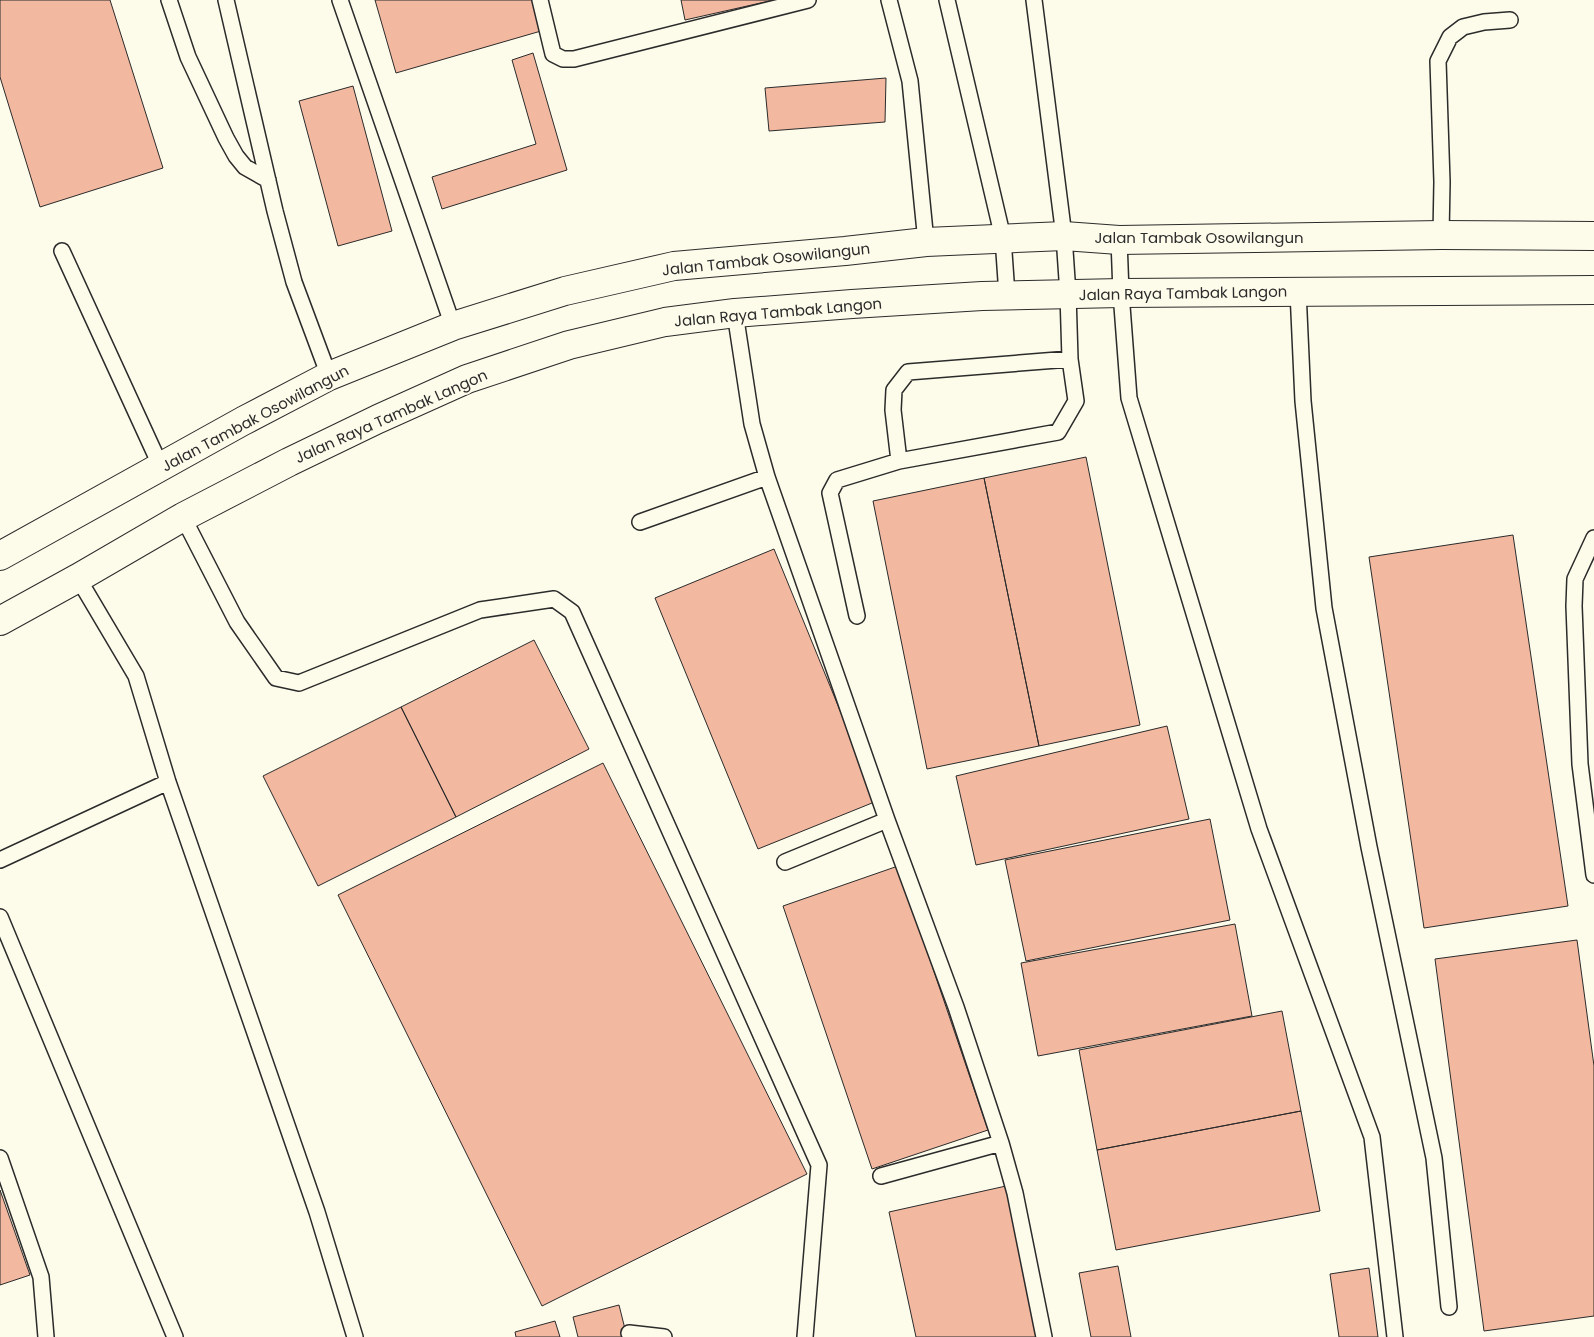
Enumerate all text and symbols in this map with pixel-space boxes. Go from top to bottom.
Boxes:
street label: Jalan Tambak Osowilangun [1094,227,1304,248]
street label: Jalan Tambak Osowilangun [661,238,871,280]
street label: Jalan Raya Tambak Langon [1079,281,1287,305]
street label: Jalan Raya Tambak Langon [673,292,883,332]
street label: Jalan Tambak Osowilangun [158,360,352,476]
street label: Jalan Raya Tambak Langon [291,364,491,468]

